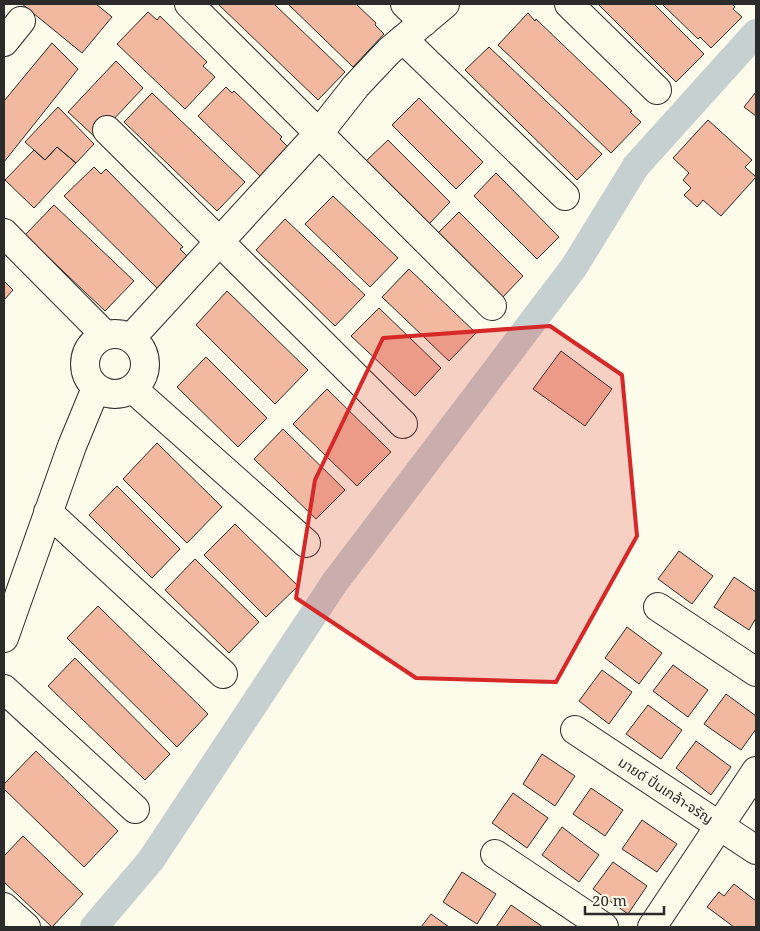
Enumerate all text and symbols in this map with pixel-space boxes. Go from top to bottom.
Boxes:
street label: มายด์ ปิ่นเกล้า-จรัญ [615,752,717,828]
scale bar [585,884,664,916]
text: 20 m [592,890,627,910]

